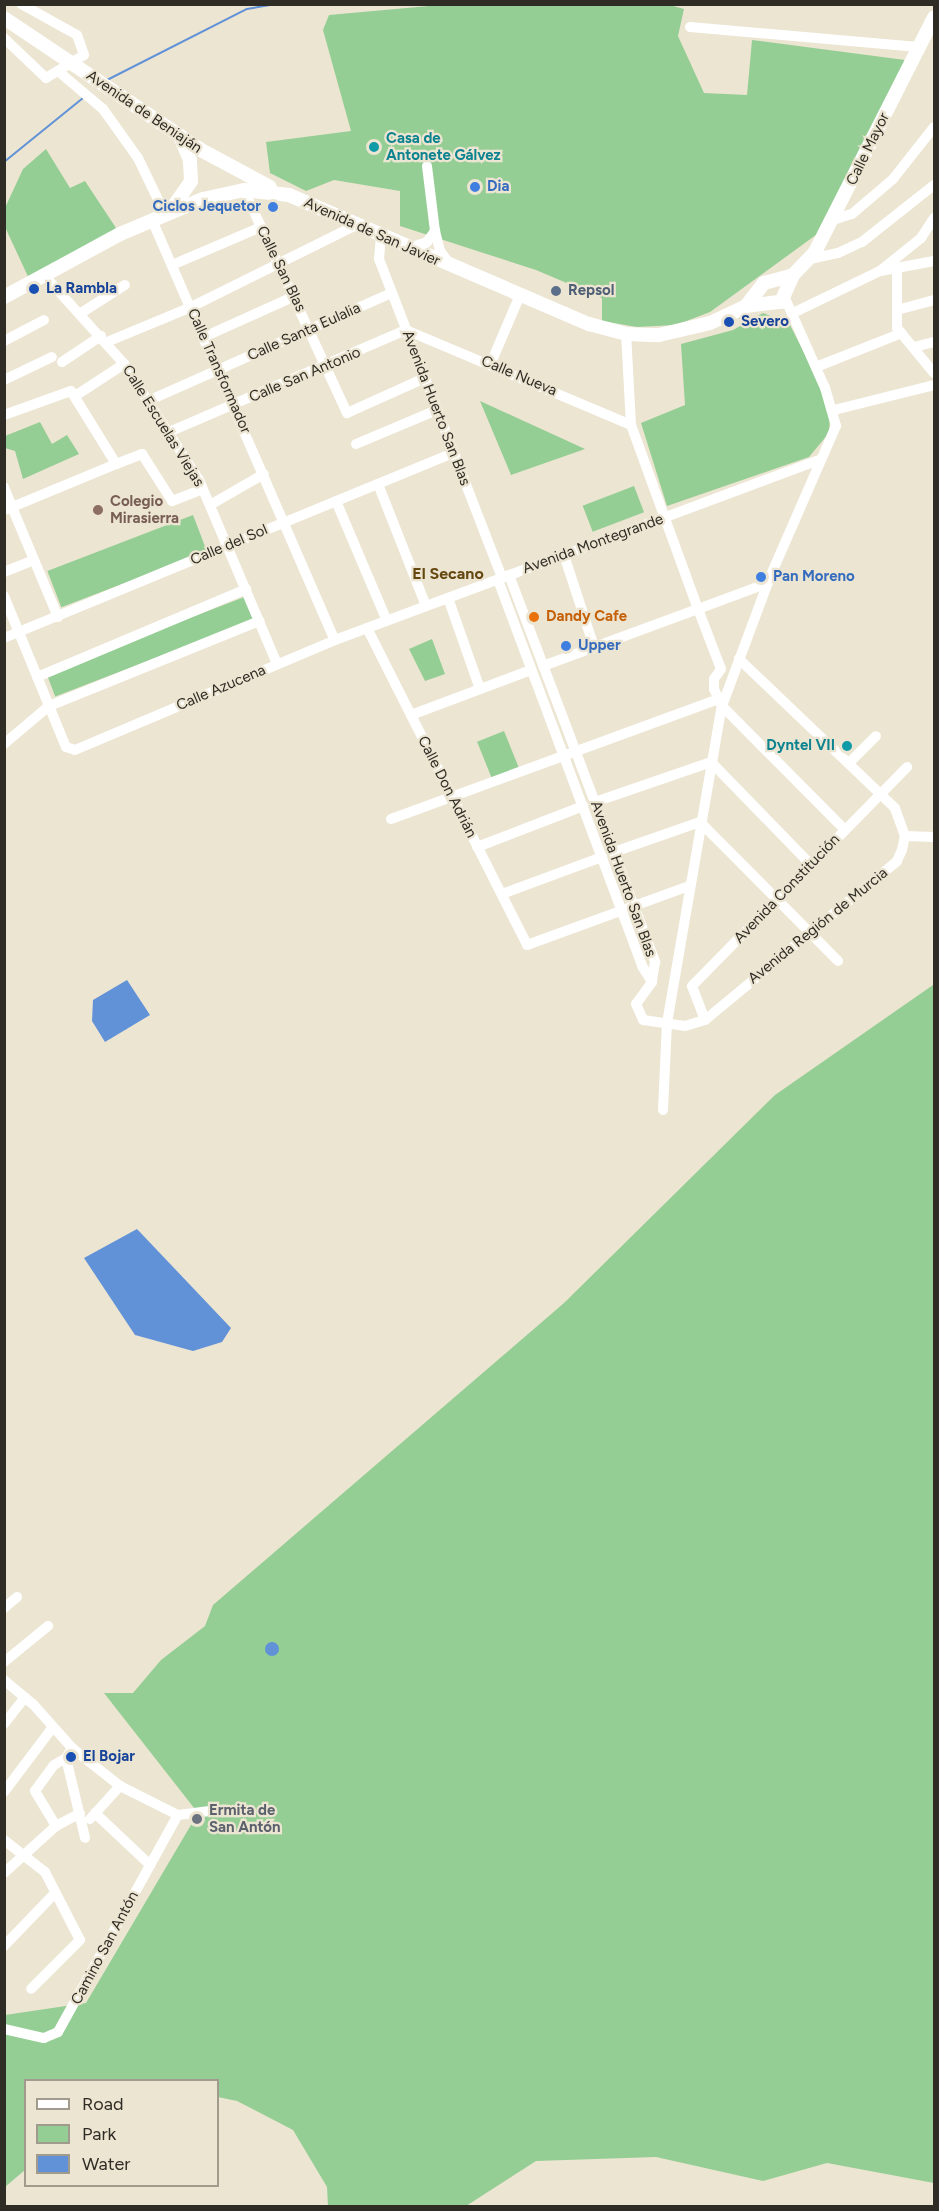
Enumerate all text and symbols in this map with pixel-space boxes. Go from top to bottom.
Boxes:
street label: Avenida de Beniaján [83,67,205,157]
street label: Calle Mayor [843,110,893,188]
place label: Casa de Antonete Gálvez [386,129,501,164]
marker: Casa de Antonete Gálvez [367,140,381,154]
place label: Dia [487,178,509,196]
marker: Dia [468,180,482,194]
street label: Avenida de San Javier [301,194,443,270]
place label: Ciclos Jequetor [152,198,261,216]
marker: Ciclos Jequetor [266,200,280,214]
street label: Calle San Blas [253,223,309,315]
place label: La Rambla [46,280,117,298]
marker: La Rambla [27,282,41,296]
place label: Repsol [568,282,614,300]
marker: Repsol [549,284,563,298]
street label: Calle Santa Eulalia [245,299,363,365]
street label: Calle Transformador [183,306,255,436]
place label: Severo [741,313,789,331]
marker: Severo [722,315,736,329]
street label: Avenida Huerto San Blas [398,328,474,488]
street label: Calle San Antonio [247,343,363,407]
street label: Calle Nueva [479,352,559,400]
street label: Calle Escuelas Viejas [118,362,208,490]
place label: Colegio Mirasierra [110,492,179,527]
marker: Colegio Mirasierra [91,503,105,517]
street label: Avenida Montegrande [520,510,666,578]
street label: Calle del Sol [188,521,270,569]
district label: El Secano [412,564,484,584]
place label: Pan Moreno [773,568,855,586]
marker: Pan Moreno [754,570,768,584]
place label: Dandy Cafe [546,608,627,626]
marker: Dandy Cafe [527,610,541,624]
place label: Upper [578,637,621,655]
marker: Upper [559,639,573,653]
street label: Calle Azucena [174,661,268,715]
street label: Calle Don Adrián [414,733,480,841]
place label: Dyntel VII [766,737,835,755]
marker: Dyntel VII [840,739,854,753]
street label: Avenida Huerto San Blas [586,799,660,959]
street label: Avenida Constitución [730,831,844,947]
street label: Avenida Región de Murcia [745,864,891,988]
place label: El Bojar [83,1748,135,1766]
marker: El Bojar [64,1750,78,1764]
place label: Ermita de San Antón [209,1801,281,1836]
marker: Ermita de San Antón [190,1812,204,1826]
street label: Camino San Antón [68,1888,142,2008]
legend [24,2079,219,2187]
text: Road [82,2093,123,2115]
text: Park [82,2123,116,2145]
text: Water [82,2153,130,2175]

